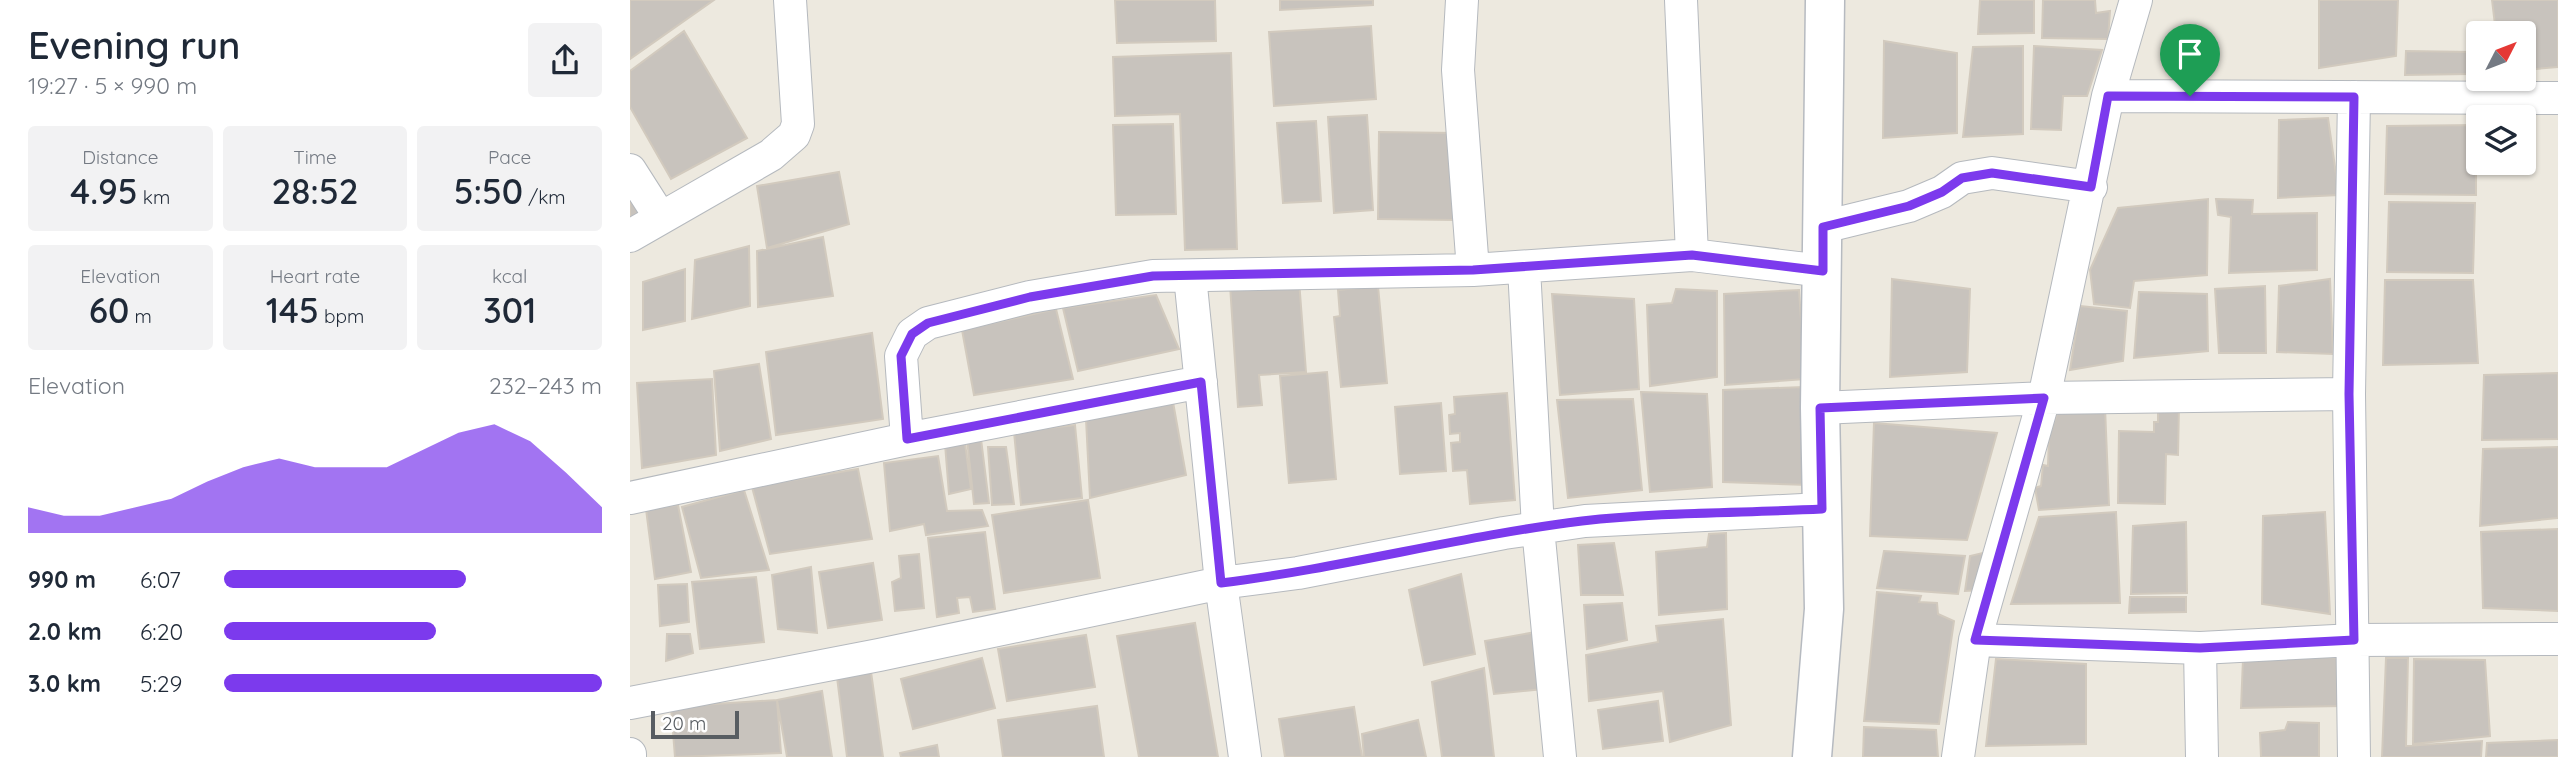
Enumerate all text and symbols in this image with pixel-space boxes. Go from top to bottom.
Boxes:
text: Evening run [28,21,241,69]
north arrow [2466,21,2536,91]
map controls [2466,21,2536,175]
button: share [528,23,602,97]
pin [2160,24,2220,96]
icon: arrive [2171,35,2209,73]
text: 19:27 · 5 × 990 m [28,71,197,100]
button: layers [2466,105,2536,175]
text: Distance [82,145,158,169]
text: Time [293,145,337,169]
text: Pace [488,145,531,169]
text: 4.95 [70,169,138,213]
text: 28:52 [272,169,358,213]
text: 5:50 [454,169,523,213]
text: km [138,185,170,209]
text: /km [523,185,566,209]
text: Elevation [80,264,160,288]
text: Heart rate [270,264,360,288]
text: kcal [492,264,527,288]
text: 60 [89,288,129,332]
text: 145 [266,288,319,332]
text: 301 [483,288,536,332]
text: m [129,304,152,328]
text: bpm [319,304,364,328]
text: Elevation [28,371,125,400]
text: 232–243 m [489,371,602,400]
text: 990 m [28,565,96,594]
text: 6:07 [140,565,181,594]
text: 2.0 km [28,617,102,646]
text: 6:20 [140,617,183,646]
text: 3.0 km [28,669,101,698]
text: 5:29 [140,669,182,698]
scale bar [651,708,738,740]
text: 20 m [662,711,706,735]

